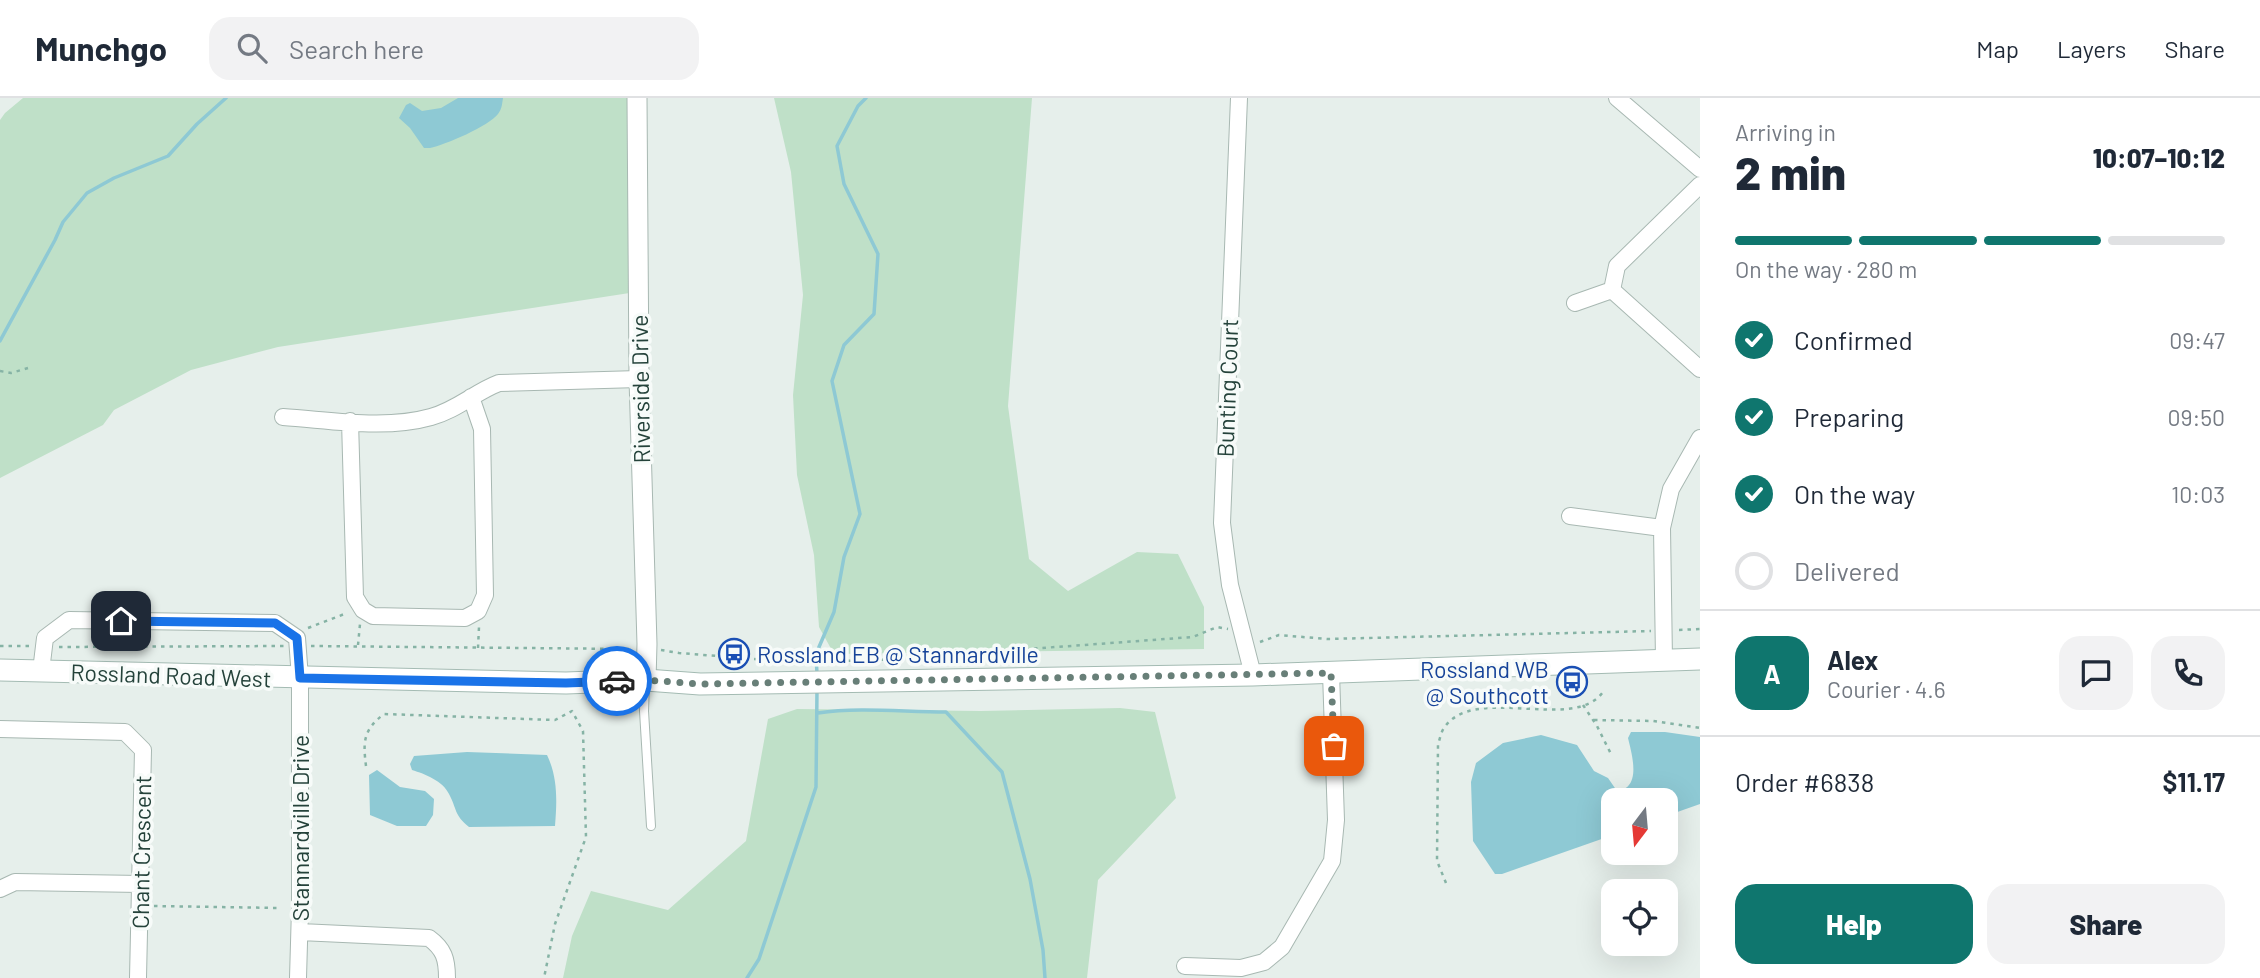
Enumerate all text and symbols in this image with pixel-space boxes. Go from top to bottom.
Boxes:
search box [209,17,699,80]
text: Munchgo [35,28,167,68]
icon: search [233,29,271,67]
text: Search here [289,33,424,64]
text: Map [1976,34,2019,63]
text: Layers [2057,34,2126,63]
text: Share [2164,34,2225,63]
text: Arriving in [1735,118,1836,146]
text: 10:07–10:12 [2093,142,2225,173]
text: 2 min [1735,144,1846,199]
text: On the way · 280 m [1735,255,1917,283]
street label: Riverside Drive [625,314,655,464]
street label: Bunting Court [1211,318,1243,458]
icon: check [1735,321,1773,359]
text: Confirmed [1794,324,1913,355]
text: 09:47 [2169,326,2225,354]
icon: check [1735,398,1773,436]
text: Preparing [1794,401,1904,432]
text: 09:50 [2167,403,2225,431]
icon: check [1735,475,1773,513]
text: On the way [1794,478,1915,509]
text: 10:03 [2171,480,2225,508]
text: Delivered [1794,555,1900,586]
pin [91,591,151,651]
icon: home [102,602,140,640]
button: chat [2059,636,2133,710]
button: phone [2151,636,2225,710]
bus stop icon: Rossland EB @ Stannardville [717,637,751,671]
place label: Rossland EB @ Stannardville [757,640,1039,668]
text: Alex [1827,644,1878,675]
courier [582,646,652,716]
place label: Rossland WB @ Southcott [1420,655,1549,709]
street label: Rossland Road West [70,658,272,692]
text: A [1763,658,1781,689]
icon: car [598,662,636,700]
bus stop icon: Rossland WB @ Southcott [1555,665,1589,699]
text: Courier · 4.6 [1827,675,1946,703]
pin [1304,716,1364,776]
icon: bag [1315,727,1353,765]
street label: Stannardville Drive [286,735,314,921]
text: Order #6838 [1735,766,1874,797]
text: $11.17 [2162,766,2225,797]
street label: Chant Crescent [126,775,156,929]
north arrow [1601,788,1678,864]
map controls [1601,788,1678,956]
button: locate [1601,879,1678,956]
button: Help [1735,884,1973,964]
button: Share [1987,884,2225,964]

